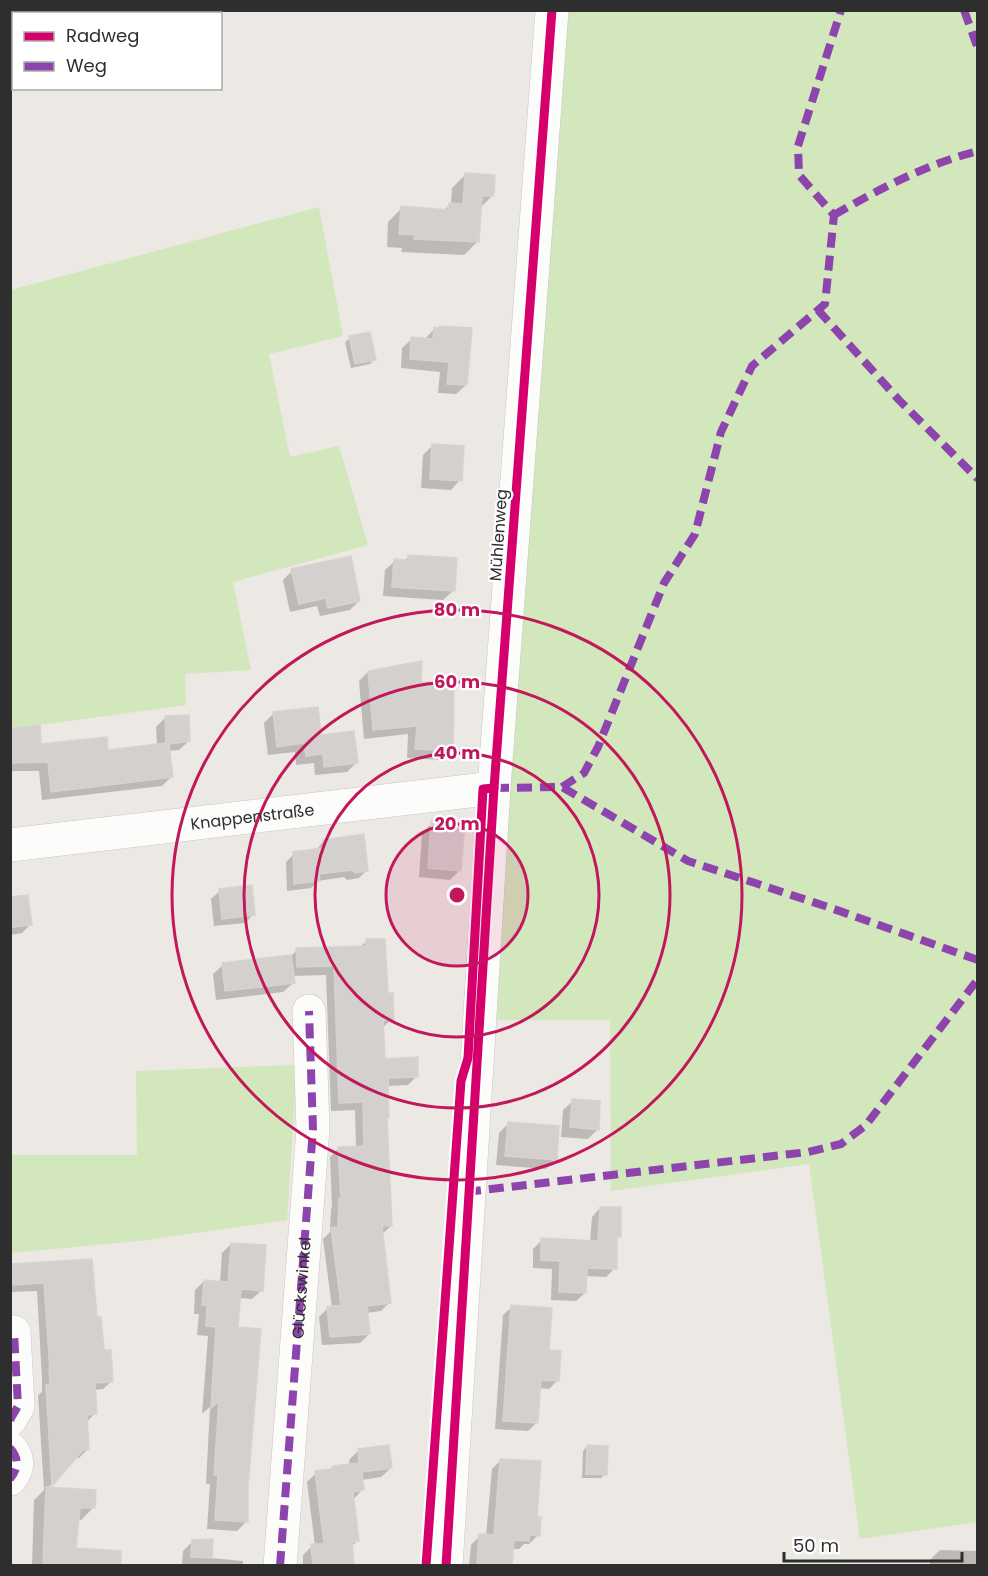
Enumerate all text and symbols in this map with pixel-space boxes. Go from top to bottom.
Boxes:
legend [12,12,222,90]
text: Radweg [66,23,139,48]
text: Weg [66,53,107,78]
street label: Mühlenweg [484,488,513,582]
text: 80 m [434,597,480,622]
text: 60 m [434,669,480,694]
text: 40 m [434,740,480,765]
street label: Knappenstraße [189,798,316,836]
text: 20 m [435,811,479,836]
centre of rings [447,885,467,905]
street label: Glückswinkel [286,1236,317,1340]
scale bar [784,1525,962,1563]
text: 50 m [793,1533,839,1558]

